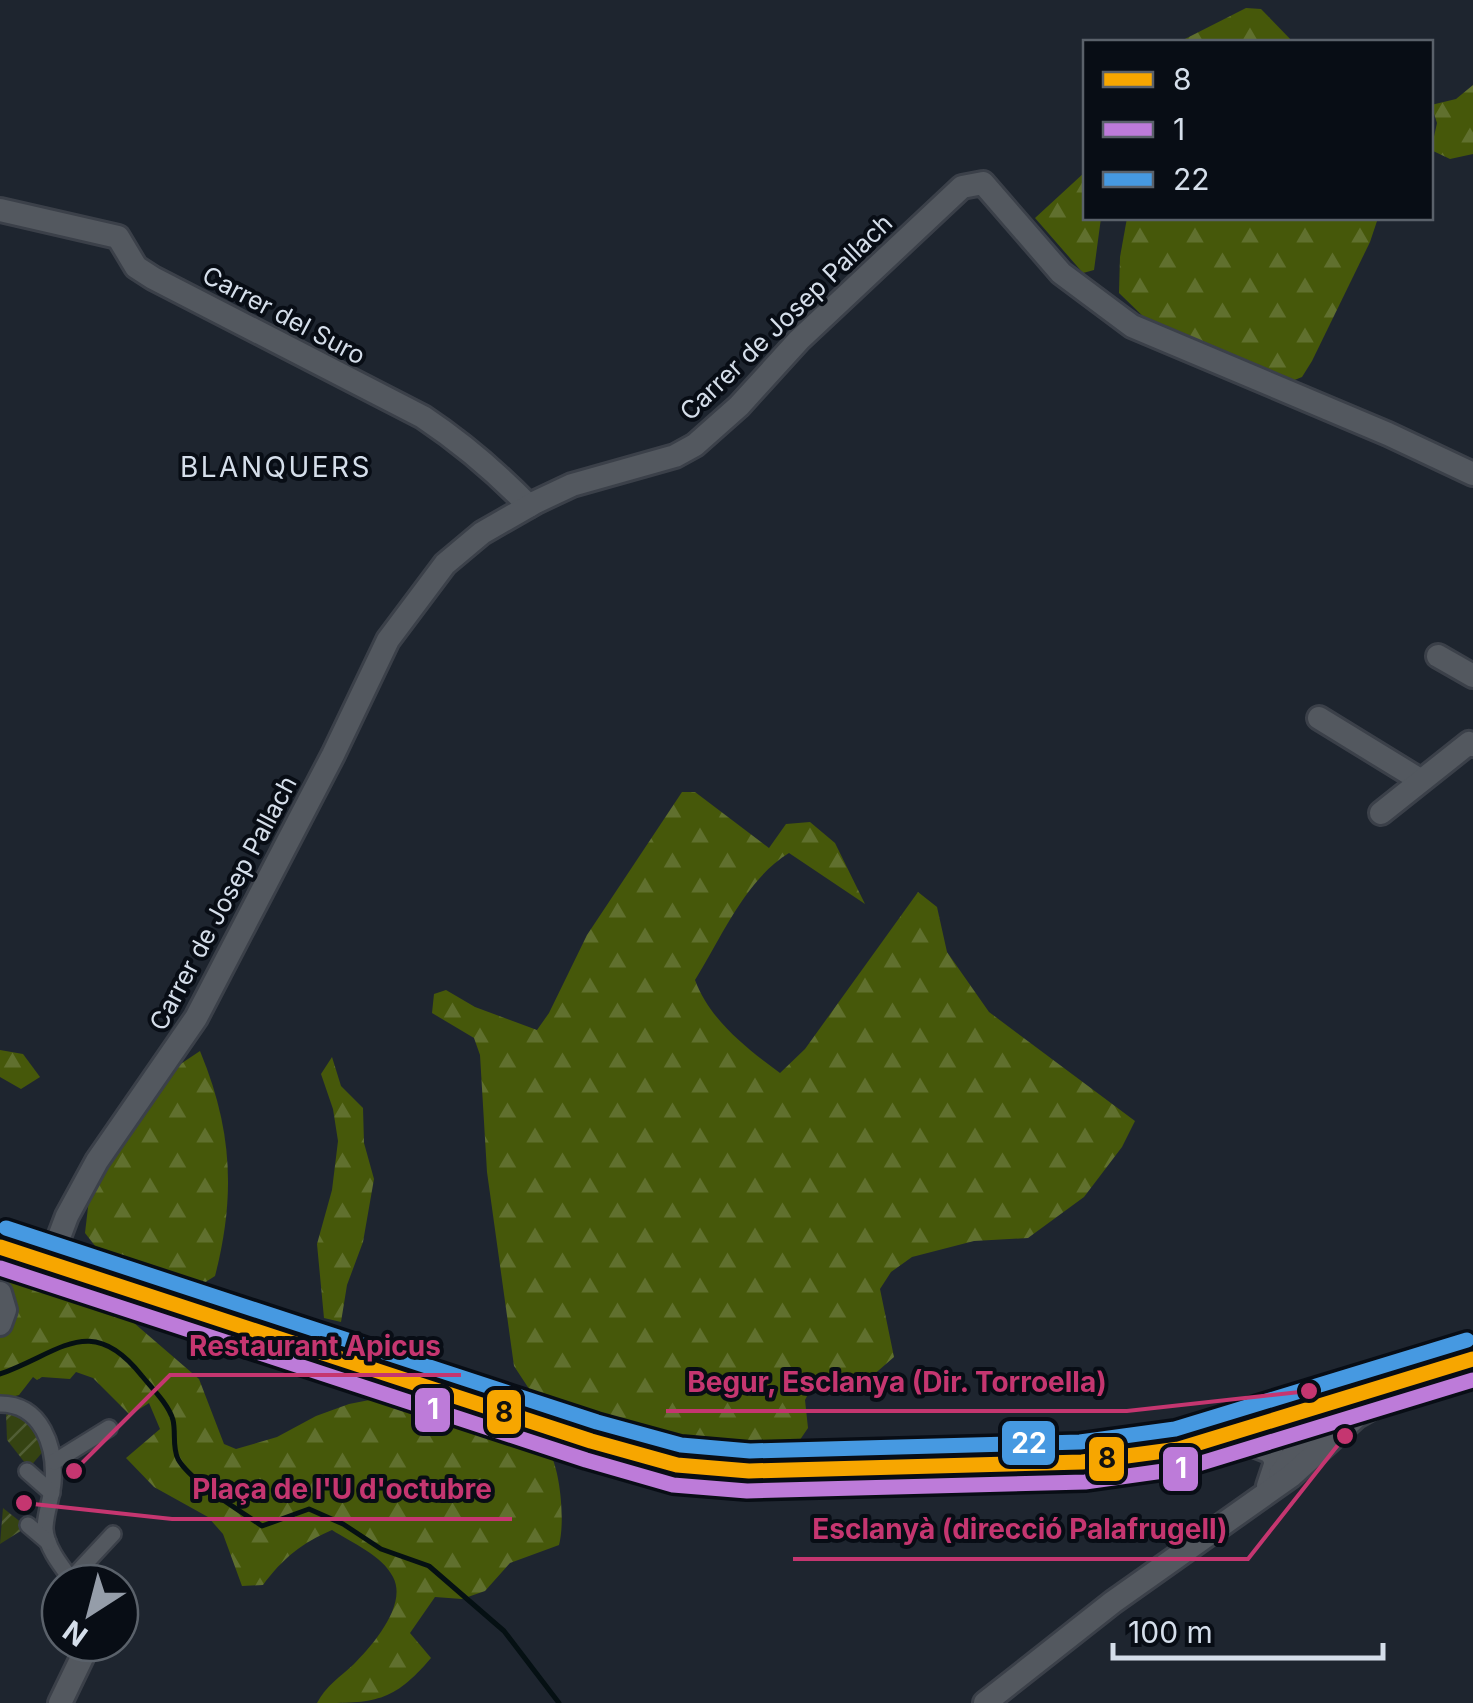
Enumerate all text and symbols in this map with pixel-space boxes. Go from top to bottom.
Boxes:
legend [1083,40,1433,220]
text: 8 [1173,61,1192,97]
text: 1 [1173,111,1185,147]
text: 22 [1173,161,1210,197]
street label: Carrer de Josep Pallach [674,208,898,426]
street label: Carrer del Suro [198,260,370,370]
district label: BLANQUERS [180,450,372,484]
street label: Carrer de Josep Pallach [143,771,303,1035]
callout: Restaurant Apicus [170,1317,461,1375]
text: Restaurant Apicus [189,1329,441,1363]
callout: Begur, Esclanya (Dir. Torroella) [666,1353,1127,1411]
text: Begur, Esclanya (Dir. Torroella) [687,1365,1107,1399]
line badge: 1 [413,1386,452,1434]
line badge: 8 [485,1388,523,1436]
text: 1 [427,1392,439,1426]
text: 8 [495,1395,513,1429]
line badge: 22 [1000,1419,1057,1467]
text: 22 [1011,1426,1047,1460]
line badge: 8 [1087,1435,1126,1483]
text: 8 [1098,1441,1116,1475]
line badge: 1 [1161,1445,1200,1493]
text: 1 [1175,1451,1187,1485]
callout: Plaça de l'U d'octubre [172,1461,512,1519]
text: Plaça de l'U d'octubre [192,1472,492,1506]
callout: Esclanyà (direcció Palafrugell) [793,1501,1248,1559]
text: Esclanyà (direcció Palafrugell) [812,1512,1228,1546]
north arrow [40,1563,140,1663]
scale bar [1113,1598,1383,1660]
text: N [57,1613,94,1653]
text: 100 m [1128,1614,1213,1650]

